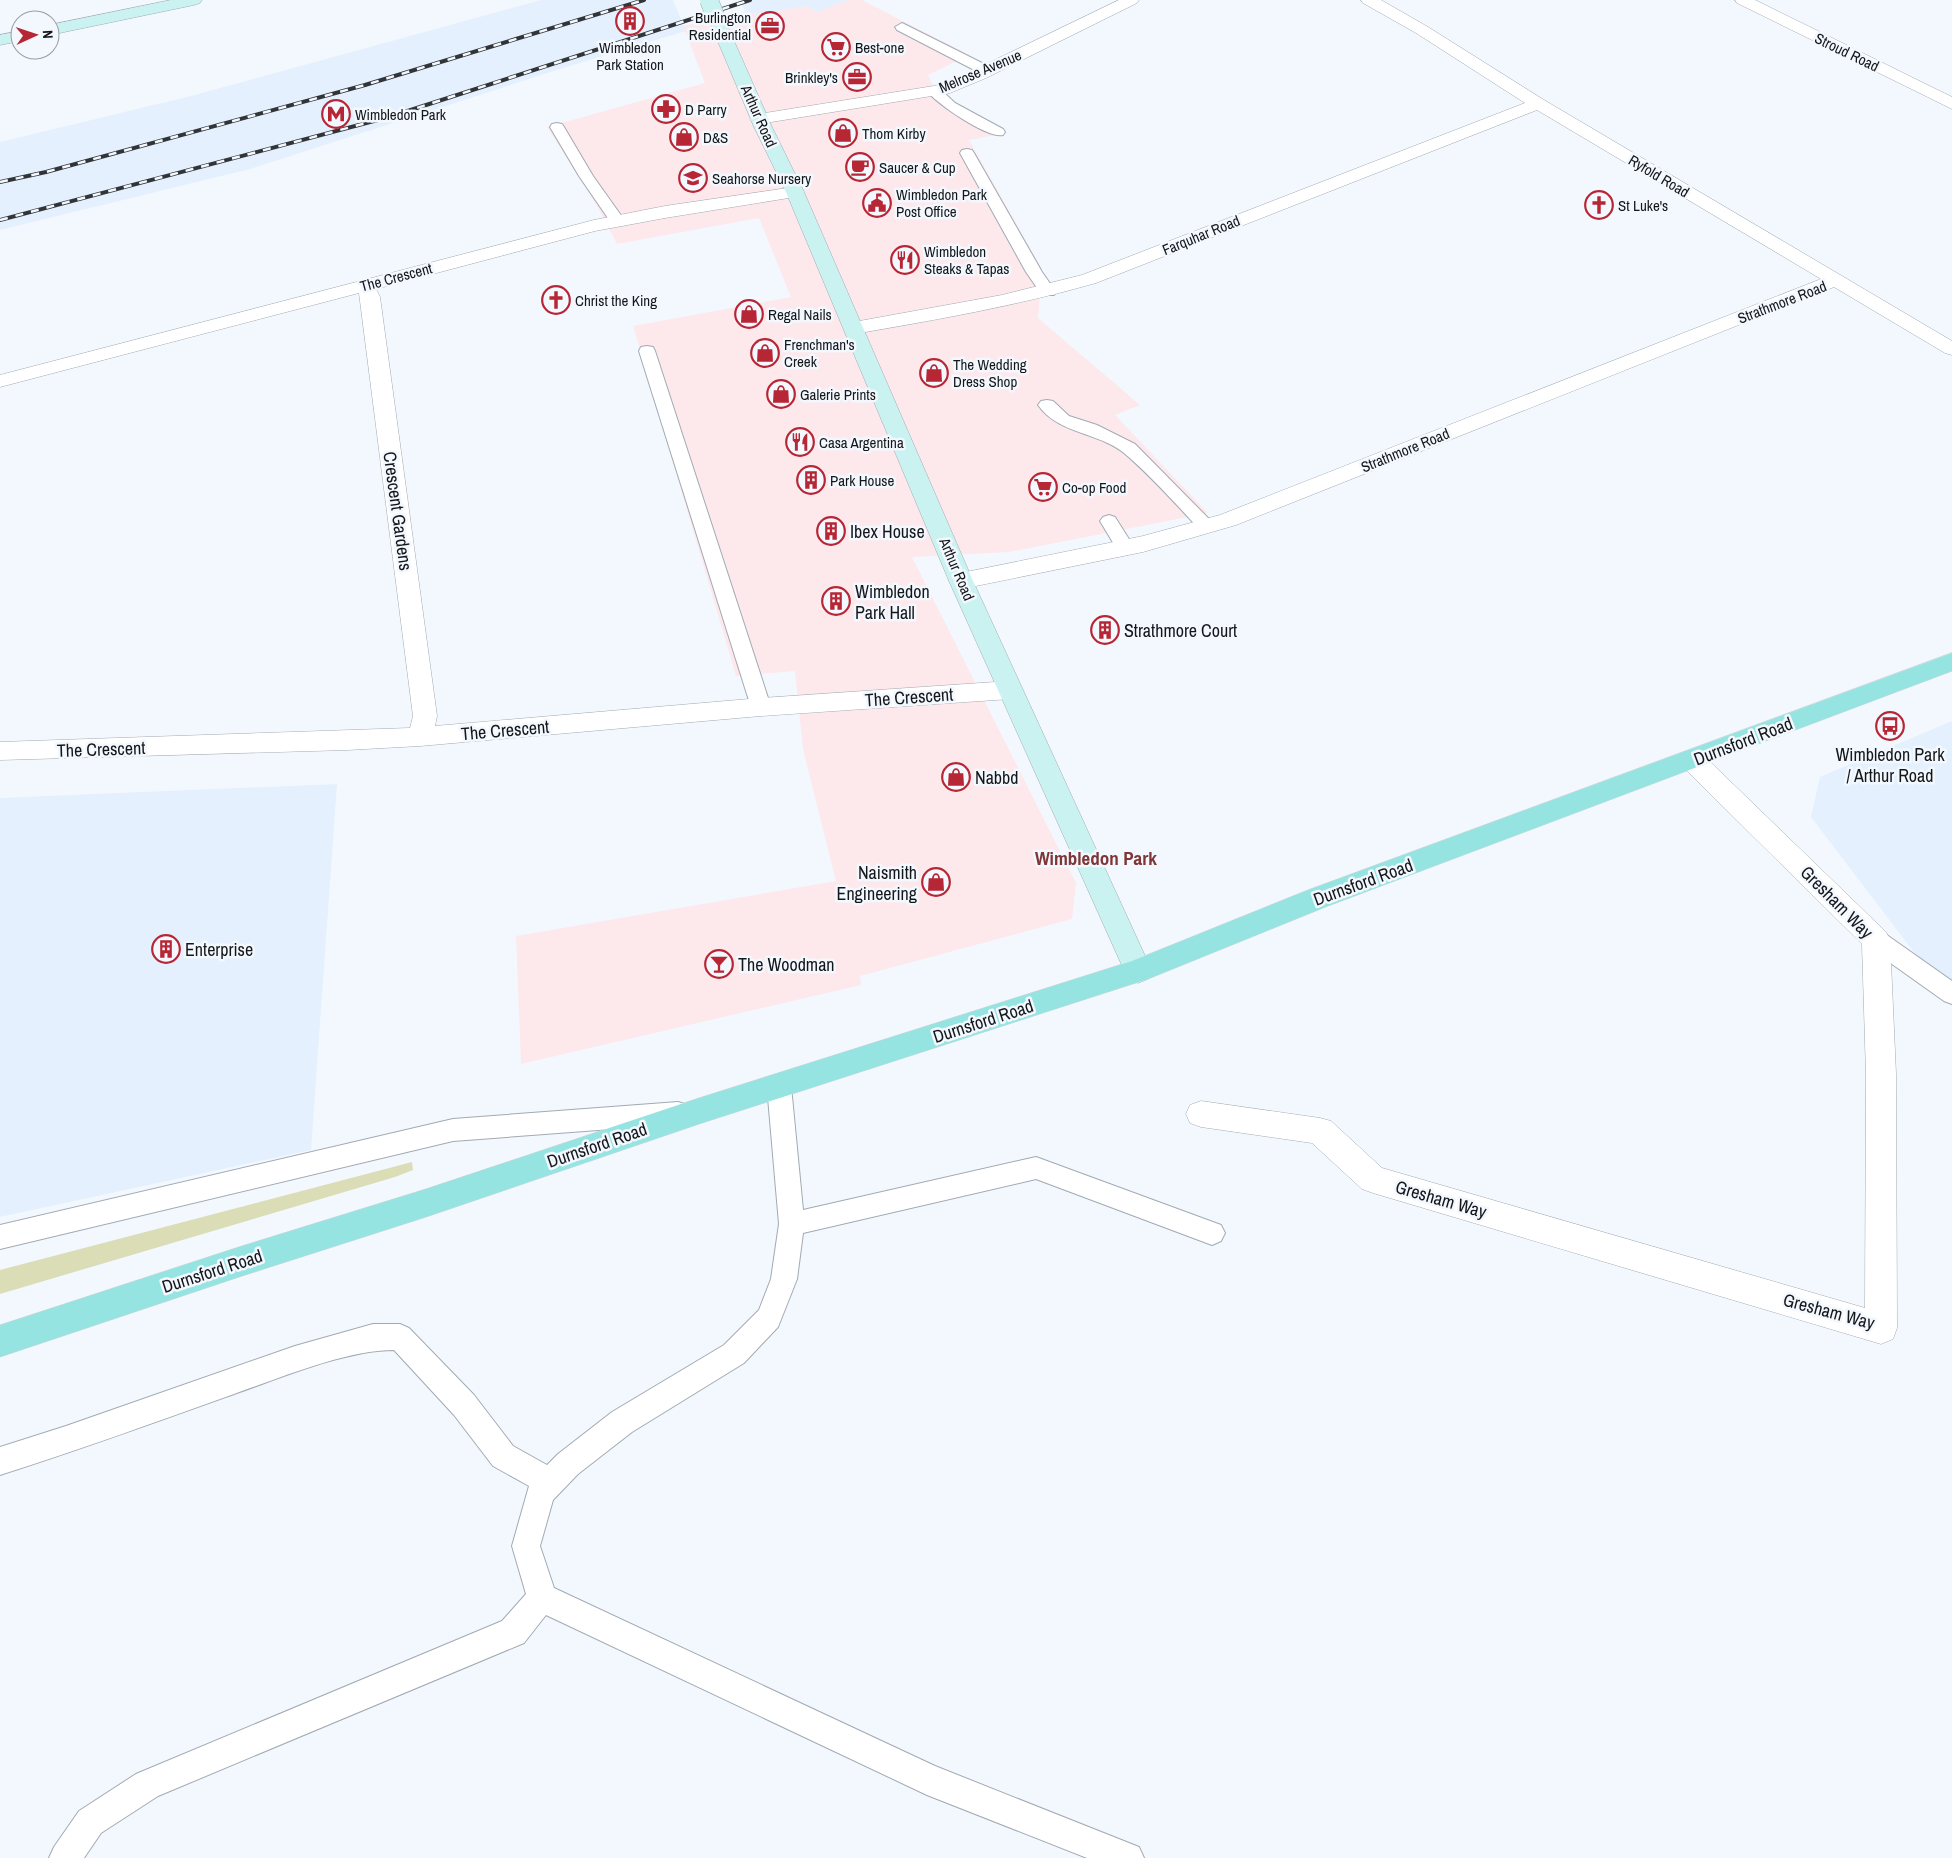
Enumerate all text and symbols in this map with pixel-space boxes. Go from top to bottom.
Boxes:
building icon: Wimbledon Park Station [615,6,645,36]
place label: Burlington Residential [689,7,751,45]
north arrow [10,10,60,60]
office icon: Burlington Residential [755,11,785,41]
street label: Stroud Road [1811,27,1883,77]
text: N [39,30,57,39]
supermarket icon: Best-one [821,32,851,62]
place label: Wimbledon Park Station [596,37,664,75]
place label: Best-one [855,37,904,58]
street label: Melrose Avenue [935,44,1025,98]
office icon: Brinkley's [842,62,872,92]
place label: Brinkley's [785,67,838,88]
street label: Arthur Road [736,81,782,151]
pharmacy icon: D Parry [651,94,681,124]
metro station icon: Wimbledon Park [321,99,351,129]
place label: D Parry [685,99,728,120]
place label: Wimbledon Park [355,104,447,125]
shop icon: Thom Kirby [828,118,858,148]
shop icon: D&S [669,122,699,152]
place label: Thom Kirby [862,123,926,144]
place label: D&S [703,127,728,148]
street label: Ryfold Road [1625,150,1693,202]
cafe icon: Saucer & Cup [845,152,875,182]
place label: Saucer & Cup [879,157,956,178]
school or university icon: Seahorse Nursery [678,163,708,193]
place label: Seahorse Nursery [712,168,812,189]
place label: Wimbledon Park Post Office [896,184,988,222]
public building icon: Wimbledon Park Post Office [862,188,892,218]
church icon: St Luke's [1584,190,1614,220]
place label: St Luke's [1618,195,1668,216]
street label: Farquhar Road [1159,210,1243,260]
place label: Wimbledon Steaks & Tapas [924,241,1010,279]
restaurant icon: Wimbledon Steaks & Tapas [890,245,920,275]
street label: The Crescent [358,257,435,297]
street label: Strathmore Road [1735,275,1829,329]
church icon: Christ the King [541,285,571,315]
place label: Christ the King [575,290,657,311]
shop icon: Regal Nails [734,299,764,329]
place label: Regal Nails [768,304,832,325]
place label: Frenchman's Creek [784,334,855,372]
shop icon: Frenchman's Creek [750,338,780,368]
place label: The Wedding Dress Shop [953,354,1027,392]
shop icon: The Wedding Dress Shop [919,358,949,388]
shop icon: Galerie Prints [766,379,796,409]
place label: Galerie Prints [800,384,876,405]
street label: Strathmore Road [1358,423,1452,477]
restaurant icon: Casa Argentina [785,427,815,457]
place label: Casa Argentina [819,432,904,453]
street label: Crescent Gardens [377,450,419,572]
building icon: Park House [796,465,826,495]
place label: Park House [830,470,894,491]
supermarket icon: Co-op Food [1028,472,1058,502]
place label: Co-op Food [1062,477,1126,498]
building icon: Ibex House [816,516,846,546]
place label: Ibex House [850,519,925,544]
street label: Arthur Road [934,533,980,604]
place label: Wimbledon Park Hall [855,579,930,625]
building icon: Wimbledon Park Hall [821,586,851,616]
building icon: Strathmore Court [1090,615,1120,645]
place label: Strathmore Court [1124,618,1237,643]
street label: The Crescent [864,681,954,713]
street label: Durnsford Road [1690,711,1796,771]
bus stop icon: Wimbledon Park / Arthur Road [1875,711,1905,741]
street label: The Crescent [460,714,550,746]
street label: The Crescent [56,735,146,763]
place label: Wimbledon Park / Arthur Road [1835,742,1945,788]
shop icon: Nabbd [941,762,971,792]
place label: Nabbd [975,765,1019,790]
district label: Wimbledon Park [1035,845,1157,871]
street label: Durnsford Road [1310,852,1416,912]
place label: Naismith Engineering [837,860,918,906]
street label: Gresham Way [1795,860,1879,944]
shop icon: Naismith Engineering [921,867,951,897]
building icon: Enterprise [151,934,181,964]
place label: Enterprise [185,937,253,962]
bar icon: The Woodman [704,949,734,979]
place label: The Woodman [738,952,835,977]
street label: Durnsford Road [930,993,1036,1049]
street label: Durnsford Road [544,1116,650,1174]
street label: Gresham Way [1392,1174,1490,1224]
street label: Durnsford Road [159,1243,265,1299]
street label: Gresham Way [1780,1287,1878,1335]

